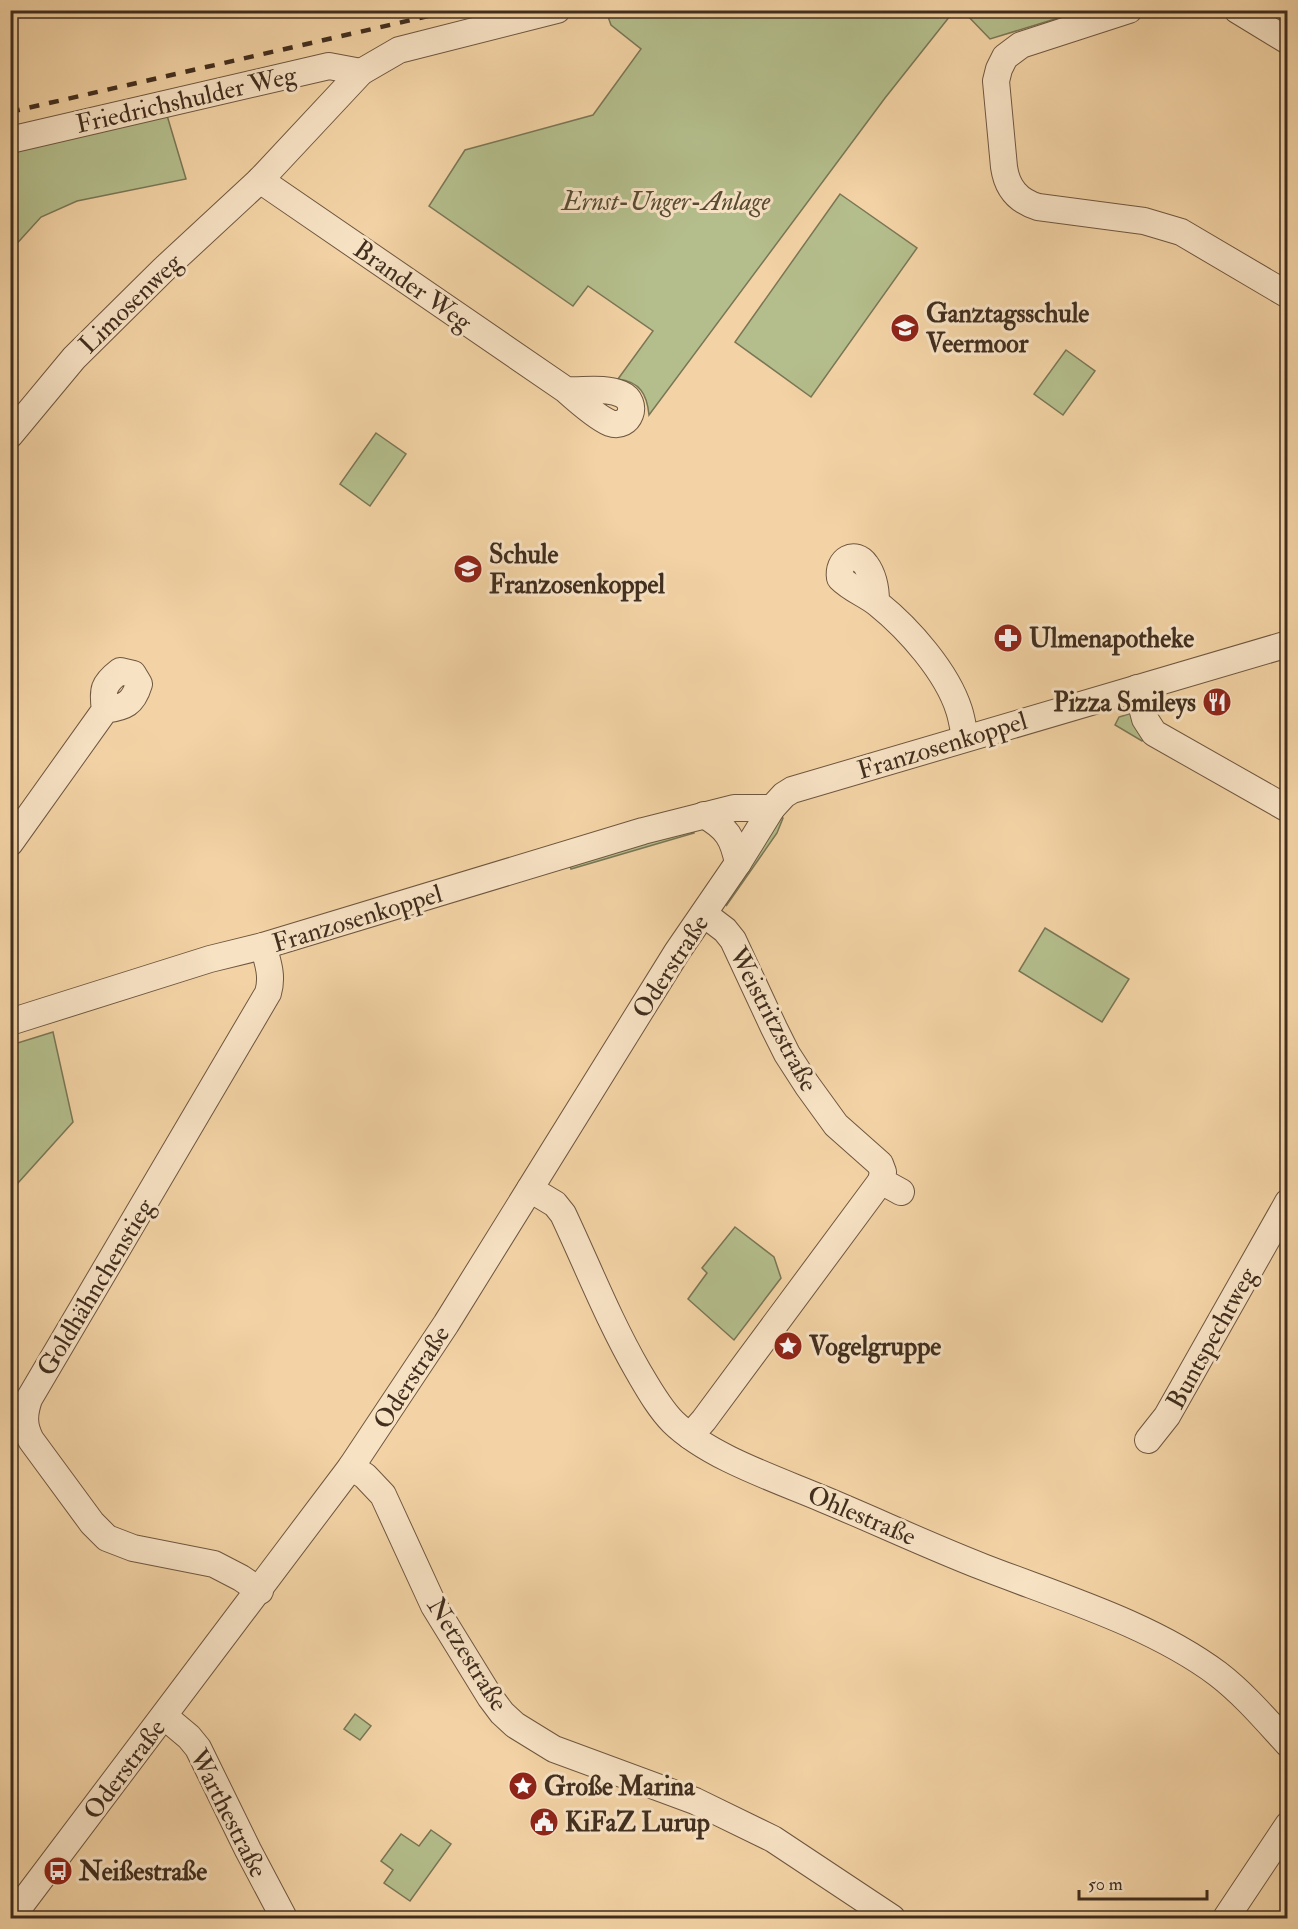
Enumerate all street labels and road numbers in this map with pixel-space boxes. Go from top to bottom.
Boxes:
street label: Friedrichshulder Weg [73,59,301,141]
street label: Brander Weg [347,233,479,339]
street label: Limosenweg [73,246,190,361]
street label: Franzosenkoppel [853,705,1032,788]
street label: Franzosenkoppel [268,878,447,961]
street label: Oderstraße [626,909,716,1024]
street label: Weistritzstraße [721,941,825,1097]
street label: Goldhähnchenstieg [30,1192,162,1382]
street label: Buntspechtweg [1160,1261,1265,1415]
street label: Oderstraße [367,1320,457,1435]
street label: Ohlestraße [803,1479,921,1553]
street label: Netzestraße [420,1592,515,1717]
street label: Oderstraße [77,1713,173,1826]
street label: Warthestraße [182,1743,274,1883]

